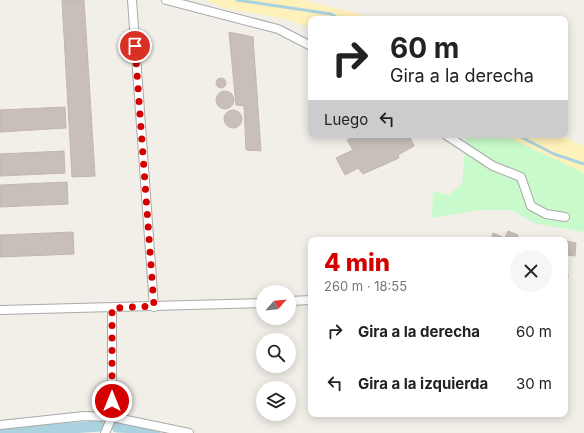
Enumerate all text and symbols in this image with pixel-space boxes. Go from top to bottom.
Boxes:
pin [118,29,152,63]
text: 60 m [390,31,459,65]
icon: right [324,32,376,84]
icon: arrive [124,35,146,57]
text: Gira a la derecha [390,65,534,86]
icon: left [376,108,398,130]
text: Luego [324,110,368,129]
text: 4 min [324,248,390,277]
button: close [510,250,552,292]
text: 260 m · 18:55 [324,278,407,294]
north arrow [256,285,296,325]
map controls [256,285,296,421]
icon: right [324,320,346,342]
text: Gira a la derecha [358,322,480,341]
text: 60 m [516,322,552,341]
button: search [256,333,296,373]
icon: left [324,372,346,394]
text: Gira a la izquierda [358,374,488,393]
text: 30 m [516,374,552,393]
position arrow [91,380,133,422]
button: layers [256,381,296,421]

